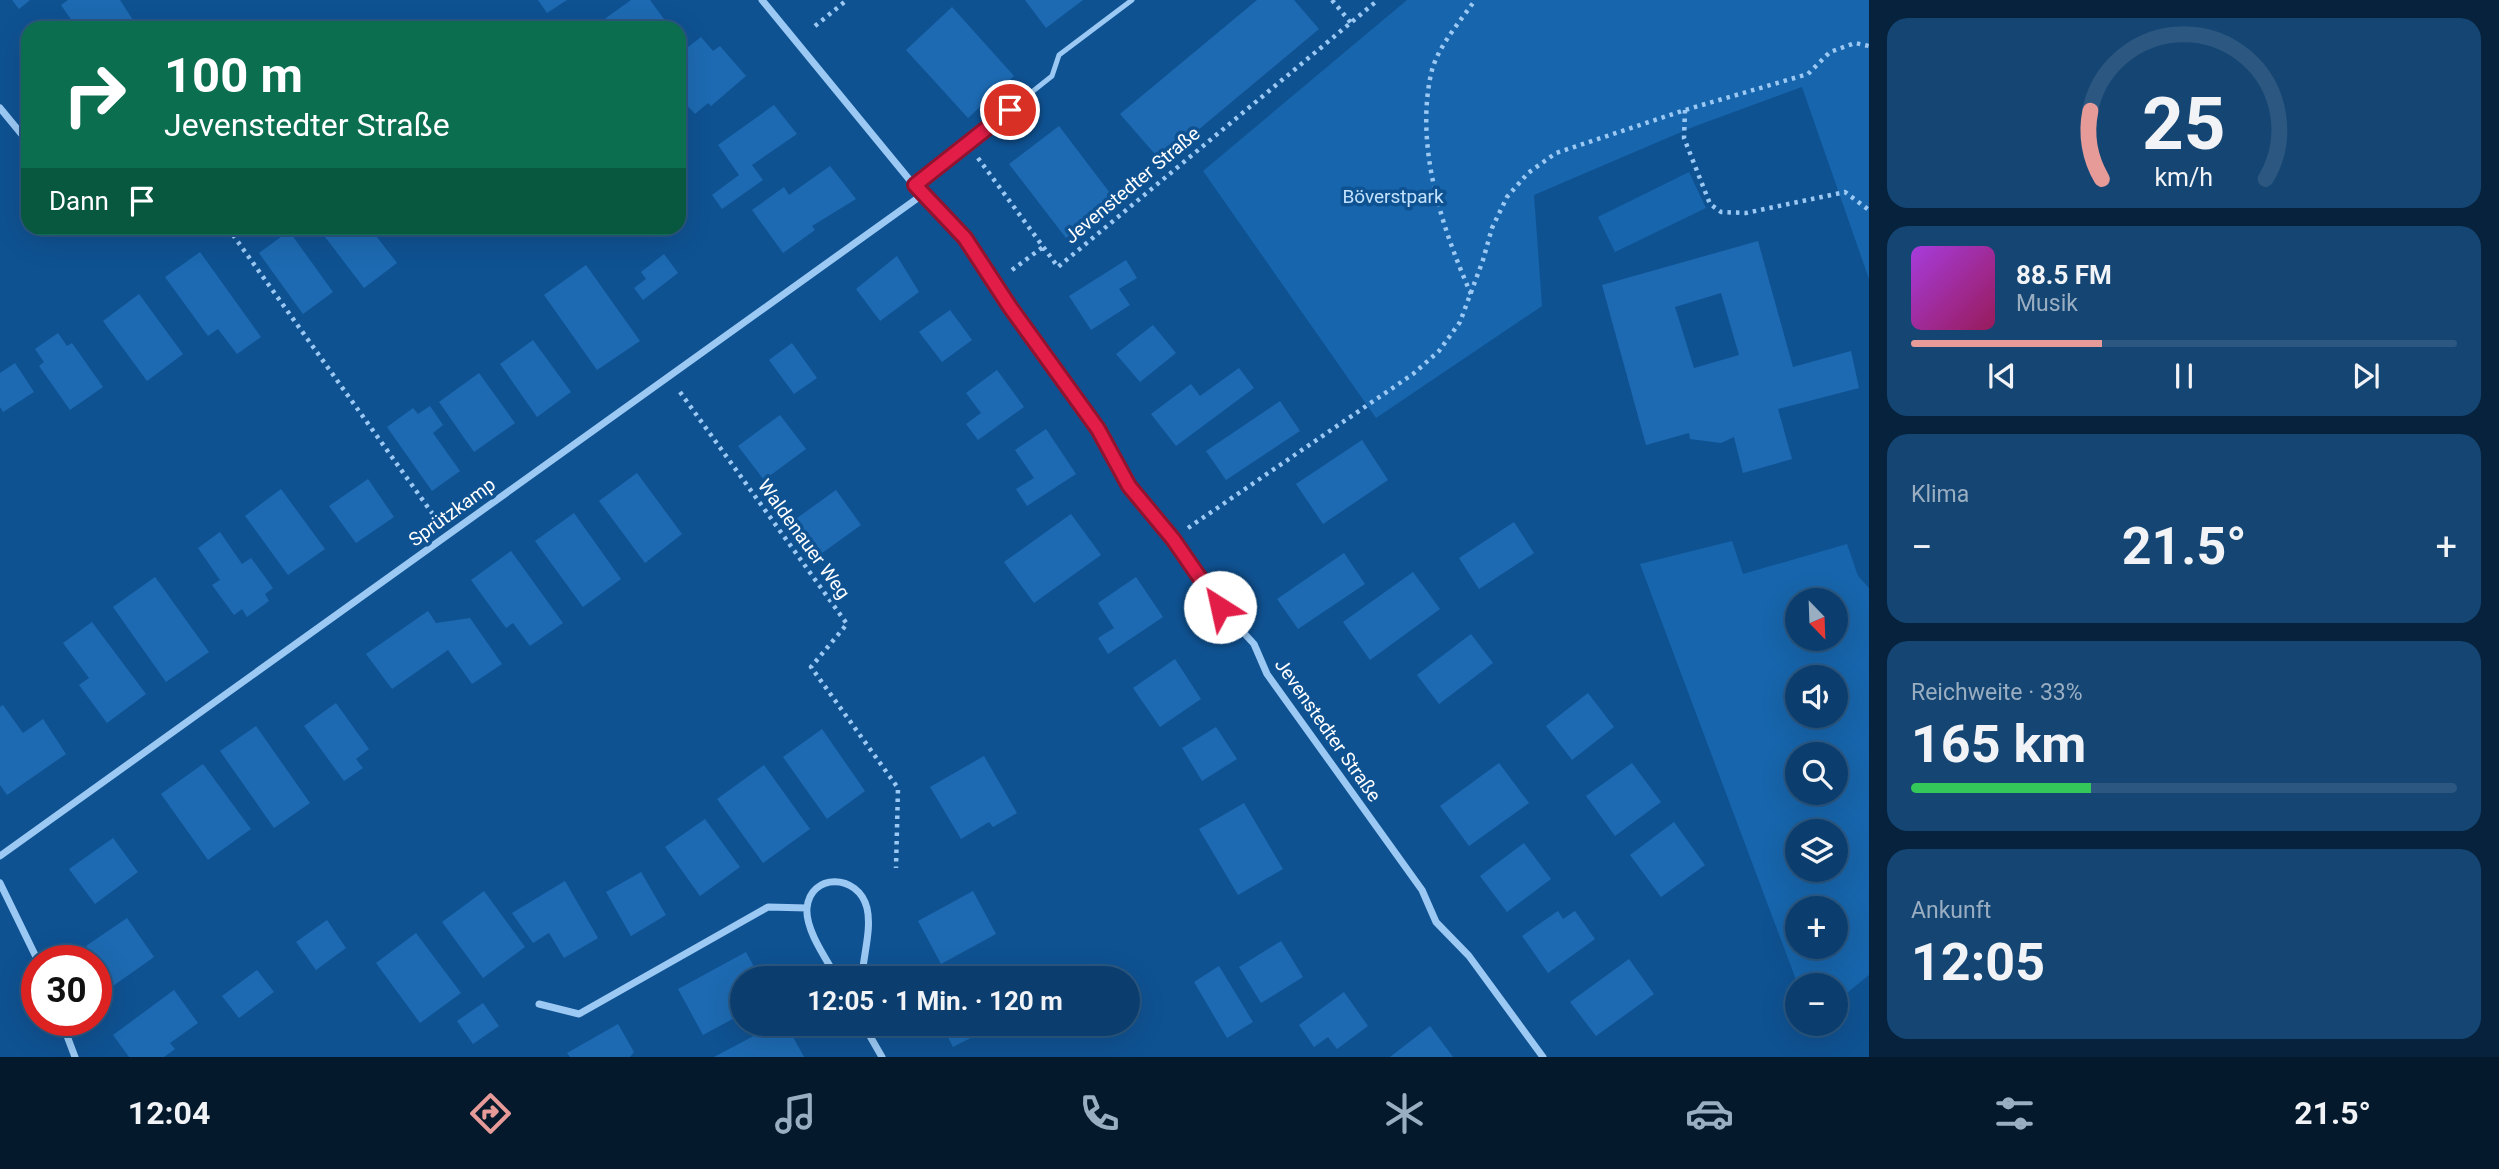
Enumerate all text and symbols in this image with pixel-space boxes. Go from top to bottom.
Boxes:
text: 100 m [164,47,303,104]
icon: right [49,49,140,140]
pin [980,80,1040,140]
text: 25 [2142,81,2226,167]
icon: arrive [991,91,1029,129]
text: Jevenstedter Straße [164,106,450,144]
street label: Jevenstedter Straße [1060,122,1204,248]
text: km/h [2155,163,2213,192]
icon: arrive [123,182,161,220]
park label: Böverstpark [1342,185,1444,208]
text: Dann [49,186,109,216]
text: 88.5 FM [2016,260,2112,290]
text: Musik [2016,290,2078,317]
icon: previous [1983,357,2021,395]
icon: pause [2165,357,2203,395]
icon: next [2347,357,2385,395]
street label: Sprützkamp [404,473,500,551]
street label: Waldenauer Weg [753,475,855,603]
text: Klima [1911,481,1969,508]
text: 21.5° [2122,516,2247,577]
text: − [1911,525,1933,569]
text: + [2435,525,2457,569]
position arrow [1183,570,1257,644]
north arrow [1785,588,1848,651]
map controls [1785,588,1848,1036]
street label: Jevenstedter Straße [1270,654,1386,806]
button: sound [1785,665,1848,728]
text: Reichweite · 33% [1911,679,2083,706]
text: 165 km [1911,714,2086,775]
button: search [1785,742,1848,805]
button: layers [1785,819,1848,882]
button: + [1785,896,1848,959]
text: Ankunft [1911,897,1991,924]
text: 12:05 [1911,932,2045,993]
speed limit sign: 30 [21,945,112,1036]
button: − [1785,973,1848,1036]
text: 12:05 · 1 Min. · 120 m [807,986,1063,1016]
icon: directions [466,1089,515,1138]
icon: music [771,1089,820,1138]
icon: phone [1075,1089,1124,1138]
icon: climate [1380,1089,1429,1138]
icon: car [1685,1089,1734,1138]
icon: filters [1990,1089,2039,1138]
text: 12:04 [128,1094,210,1132]
text: 21.5° [2294,1094,2371,1132]

